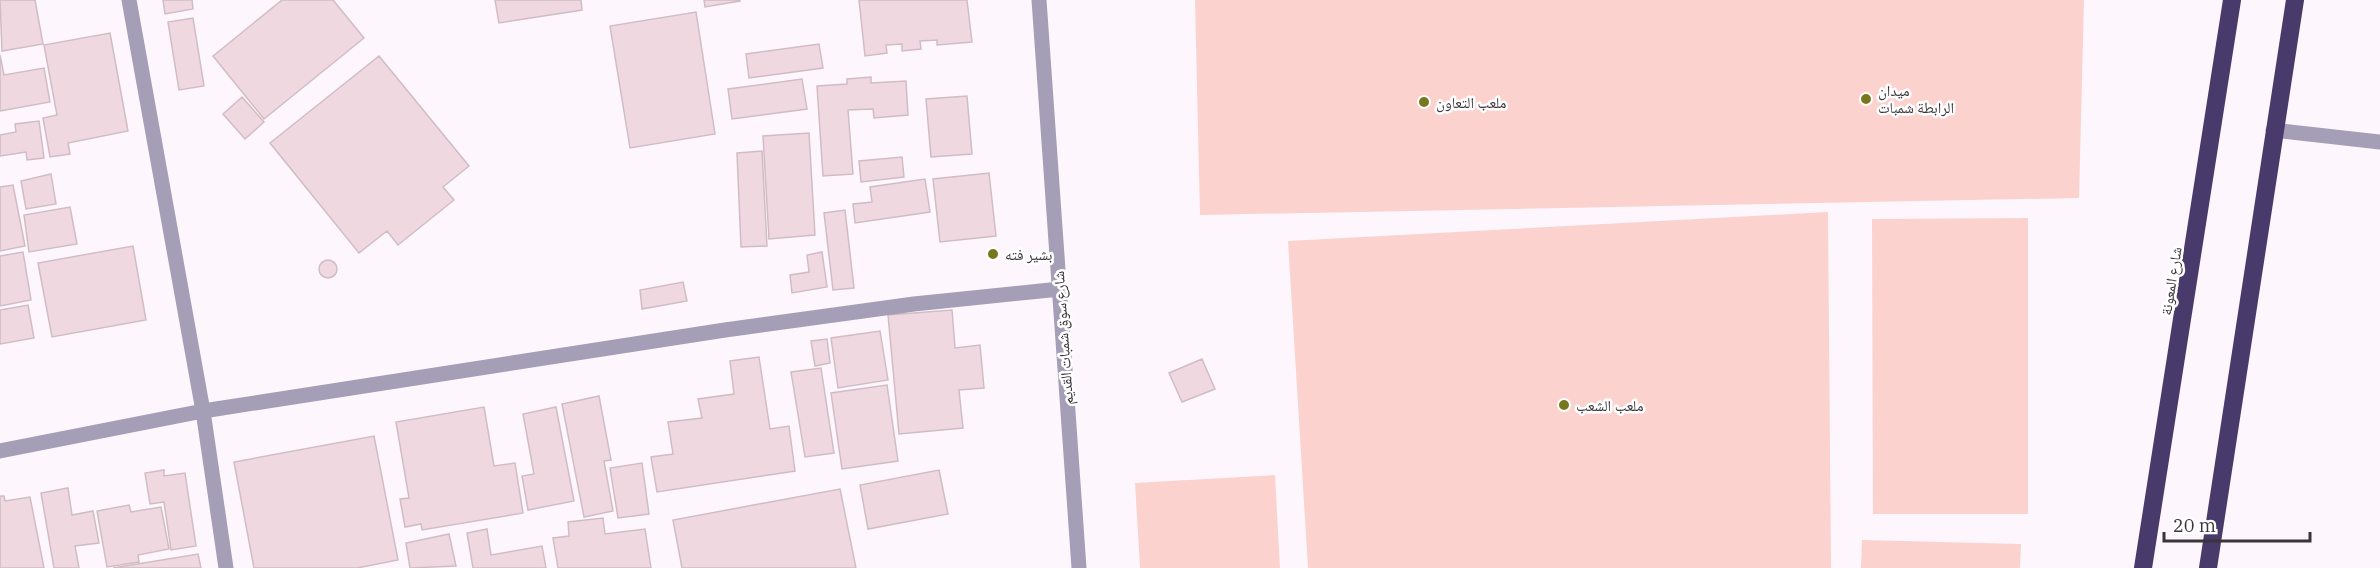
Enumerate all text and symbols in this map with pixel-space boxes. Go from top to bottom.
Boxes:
place label: ميدان الرابطة شمبات [1878,81,1954,117]
marker: ميدان الرابطة شمبات [1859,92,1873,106]
place label: ملعب التعاون [1436,93,1507,113]
marker: ملعب التعاون [1417,95,1431,109]
place label: بشير فته [1005,245,1053,264]
street label: شارع المعونة [2156,245,2187,317]
marker: بشير فته [986,247,1000,261]
street label: شارع سوق شمبات القديم [1049,270,1078,406]
place label: ملعب الشعب [1576,396,1644,415]
marker: ملعب الشعب [1557,398,1571,412]
scale bar [2164,505,2310,543]
text: 20 m [2173,514,2216,537]

